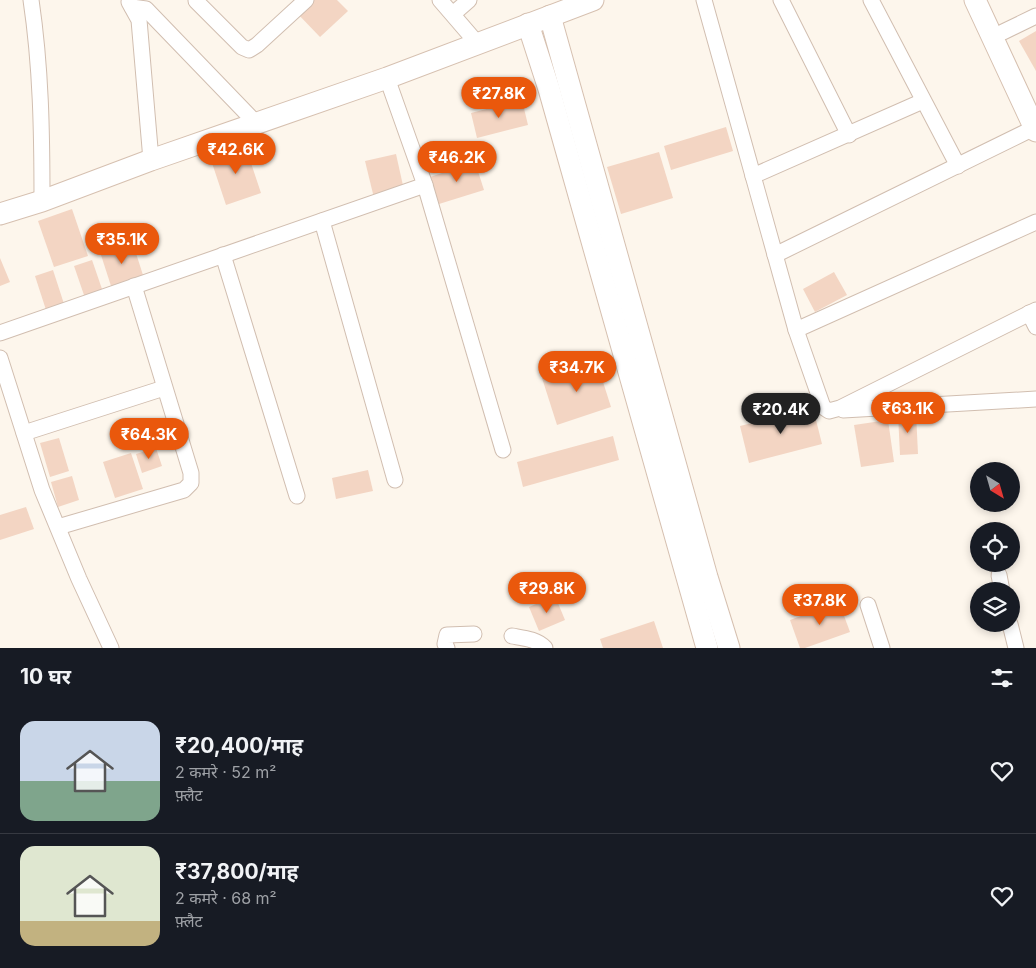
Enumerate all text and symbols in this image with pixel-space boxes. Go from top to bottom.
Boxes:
pin: ₹27.8K [458,76,540,119]
text: ₹27.8K [472,83,526,103]
pin: ₹42.6K [195,132,277,175]
text: ₹42.6K [208,139,264,159]
pin: ₹46.2K [416,140,498,183]
text: ₹46.2K [429,147,485,167]
pin: ₹35.1K [81,222,163,265]
text: ₹35.1K [96,229,148,249]
pin: ₹34.7K [536,350,618,393]
text: ₹34.7K [549,357,605,377]
pin: ₹20.4K [740,392,822,435]
pin: ₹63.1K [867,392,949,434]
text: ₹63.1K [882,398,934,418]
text: ₹20.4K [752,399,810,419]
pin: ₹64.3K [108,418,190,460]
text: ₹64.3K [121,424,177,444]
north arrow [970,462,1020,512]
map controls [970,462,1020,632]
button: locate [970,522,1020,572]
pin: ₹29.8K [506,572,588,614]
text: ₹29.8K [519,578,575,598]
button: layers [970,582,1020,632]
pin: ₹37.8K [779,584,861,626]
text: ₹37.8K [793,590,847,610]
text: 10 घर [20,664,71,689]
icon: filters [988,664,1016,692]
text: ₹20,400/माह [175,733,303,758]
icon: home [60,741,120,801]
icon: heart [988,757,1016,785]
text: 2 कमरे · 52 m² [175,762,276,782]
text: फ़्लैट [175,785,203,805]
text: ₹37,800/माह [175,859,298,884]
icon: home [60,866,120,926]
icon: heart [988,882,1016,910]
text: 2 कमरे · 68 m² [175,888,277,908]
text: फ़्लैट [175,911,203,931]

